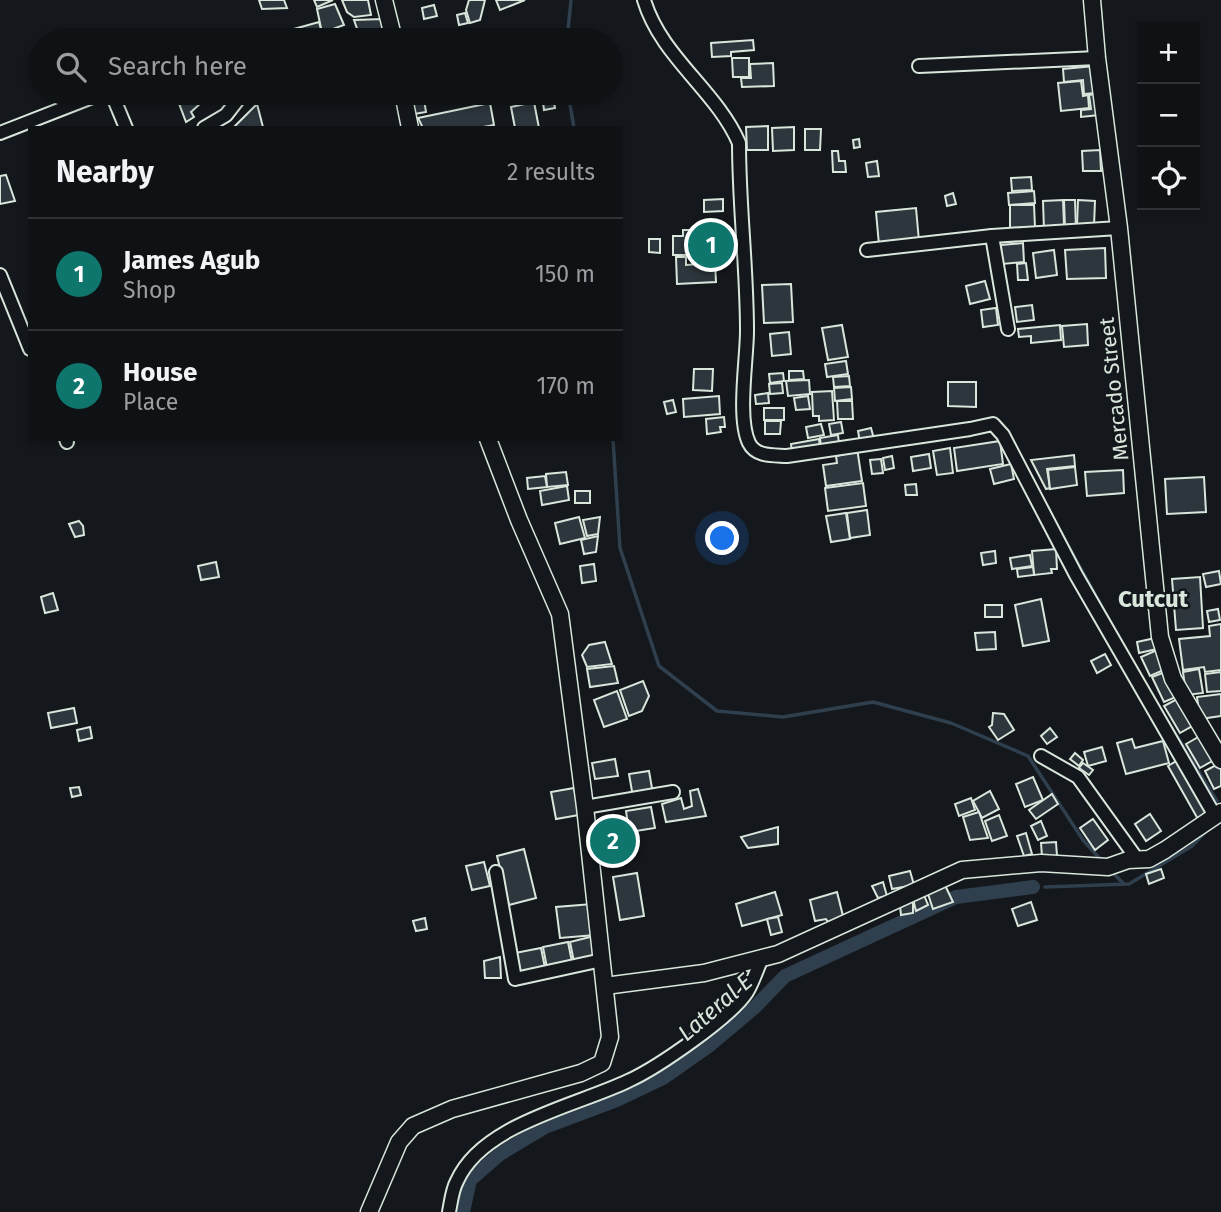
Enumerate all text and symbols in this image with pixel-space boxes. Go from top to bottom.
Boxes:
map controls [1137,21,1200,210]
button: + [1137,21,1200,84]
search box [28,28,623,105]
icon: search [52,48,90,86]
text: Search here [108,51,247,82]
button: − [1137,84,1200,147]
button: locate [1137,147,1200,210]
text: Nearby [56,154,154,190]
text: 2 results [507,158,595,186]
pin: 1 [688,219,734,271]
text: James Agub [123,245,260,276]
text: 1 [74,260,84,288]
text: 150 m [535,260,595,288]
text: Shop [123,276,176,304]
street label: Mercado Street [1094,316,1134,462]
text: House [123,357,197,388]
text: 2 [73,372,85,400]
text: 170 m [536,372,595,400]
text: Place [123,388,178,416]
your location [705,521,739,555]
district label: Cutcut [1118,585,1189,613]
pin: 2 [590,815,636,867]
water label: Lateral E [672,967,759,1047]

